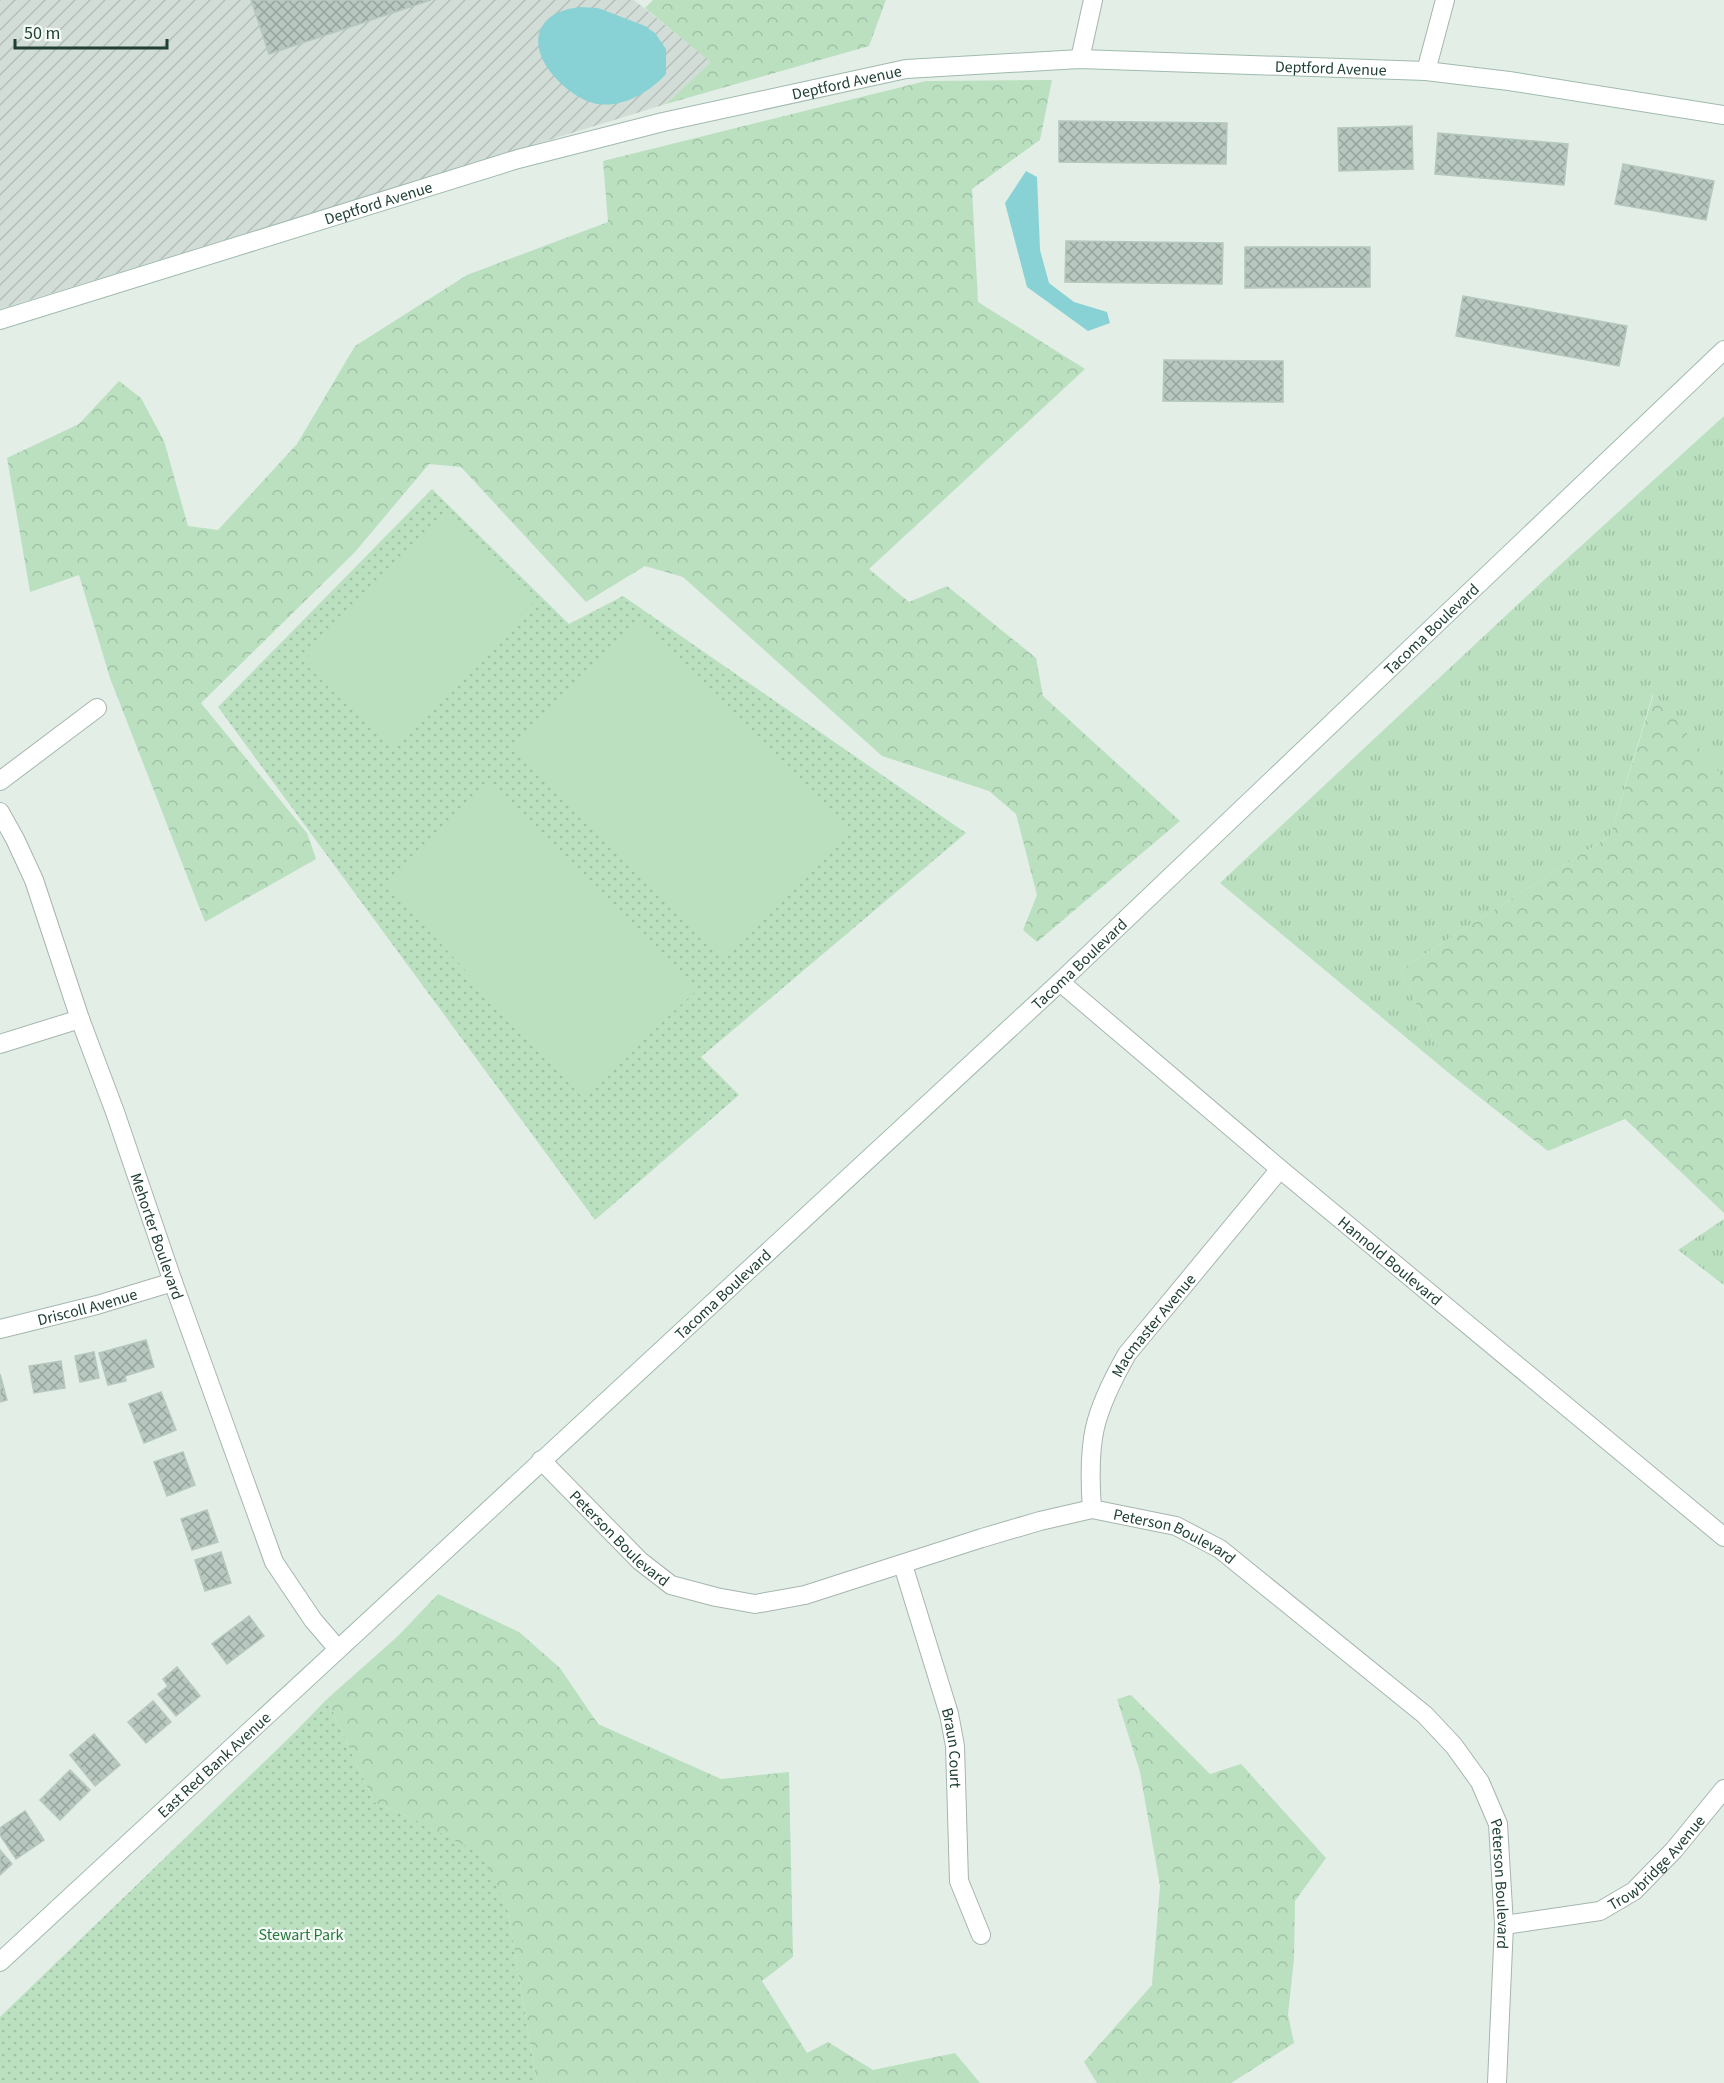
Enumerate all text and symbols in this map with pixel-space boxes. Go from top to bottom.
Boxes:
scale bar [15,12,166,50]
text: 50 m [24,21,60,46]
street label: Deptford Avenue [1275,56,1387,82]
street label: Deptford Avenue [790,60,904,106]
street label: Deptford Avenue [322,176,435,231]
street label: Tacoma Boulevard [1379,579,1484,680]
street label: Tacoma Boulevard [1027,914,1132,1015]
street label: Mehorter Boulevard [125,1170,189,1303]
street label: Hannold Boulevard [1333,1211,1446,1311]
street label: Tacoma Boulevard [670,1245,776,1345]
street label: Macmaster Avenue [1106,1269,1201,1381]
street label: Driscoll Avenue [35,1283,140,1331]
street label: Peterson Boulevard [564,1486,674,1592]
street label: Peterson Boulevard [1111,1504,1240,1569]
street label: Braun Court [936,1705,966,1789]
street label: East Red Bank Avenue [153,1707,276,1823]
street label: Trowbridge Avenue [1604,1811,1710,1916]
street label: Peterson Boulevard [1485,1815,1514,1950]
park label: Stewart Park [259,1924,344,1946]

